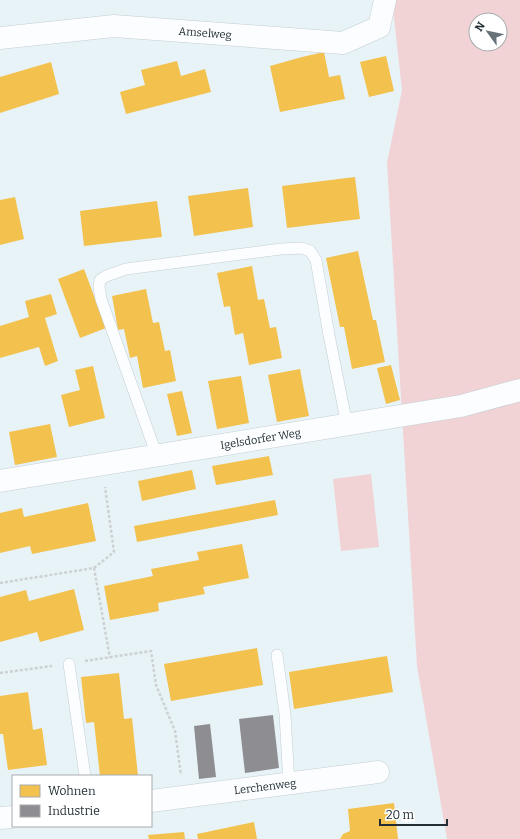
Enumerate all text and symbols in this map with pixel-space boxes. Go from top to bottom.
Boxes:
north arrow [468,12,508,52]
text: N [472,19,488,34]
street label: Amselweg [178,24,232,41]
street label: Igelsdorfer Weg [219,426,302,452]
legend [12,775,152,827]
street label: Lerchenweg [233,776,297,797]
text: Wohnen [48,784,96,798]
scale bar [380,801,447,827]
text: Industrie [48,804,100,818]
text: 20 m [386,808,415,822]

